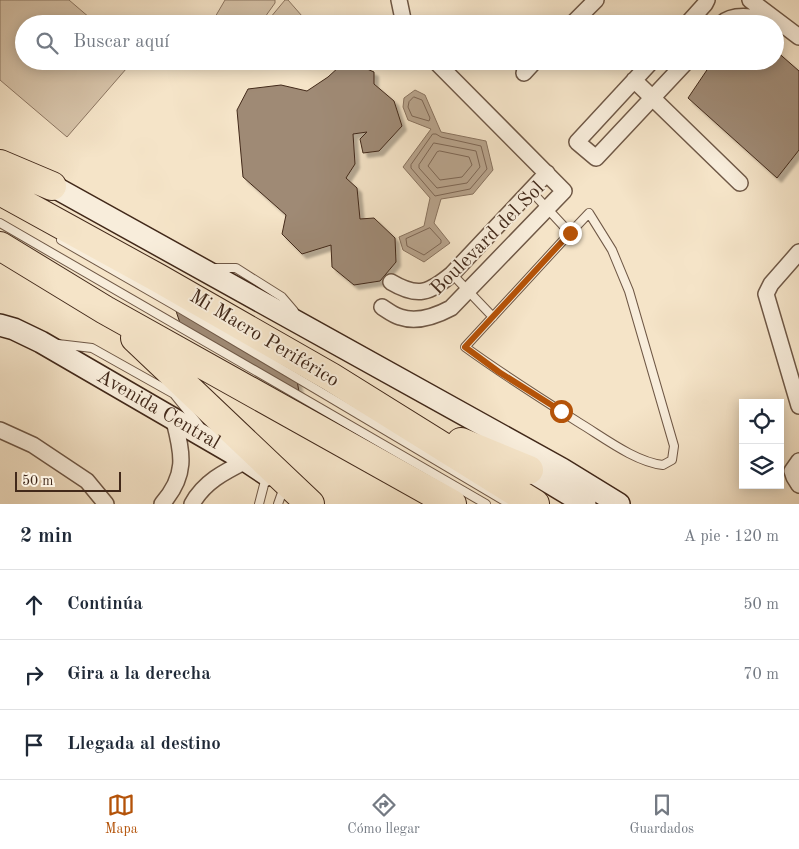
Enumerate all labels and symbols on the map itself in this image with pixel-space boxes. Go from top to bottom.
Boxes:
street label: Boulevard del Sol [427,178,549,300]
route end [559,222,582,245]
street label: Mi Macro Periférico [186,287,342,391]
street label: Avenida Central [93,366,223,454]
route start [550,400,573,423]
scale bar [15,469,121,492]

